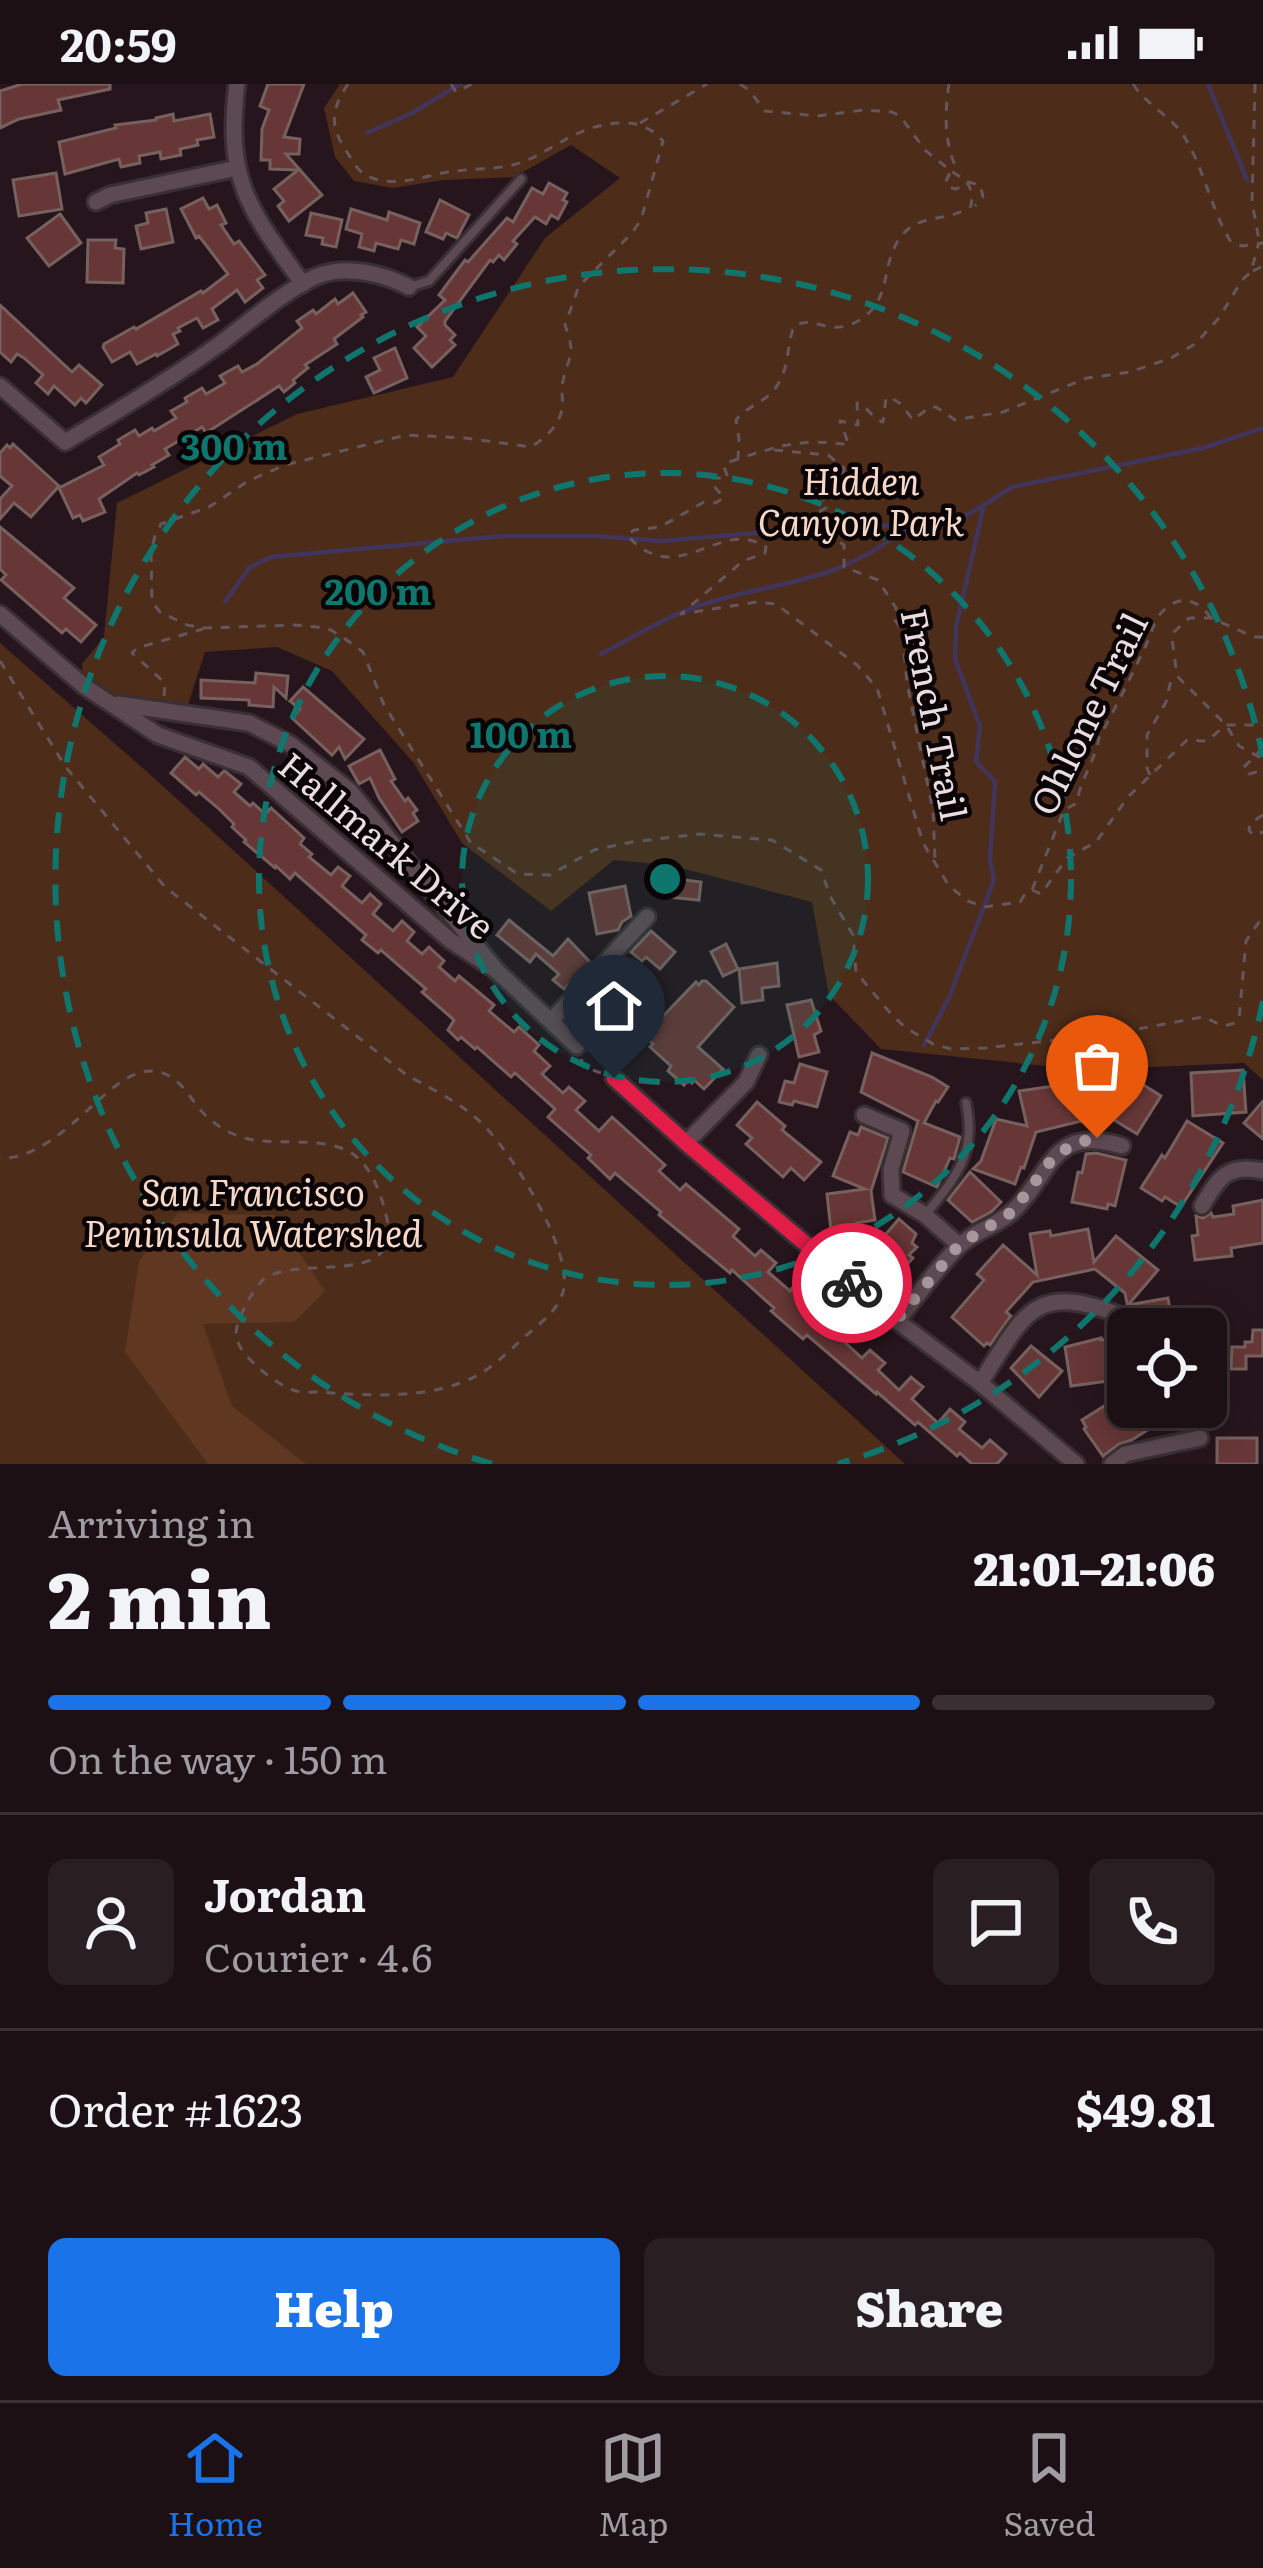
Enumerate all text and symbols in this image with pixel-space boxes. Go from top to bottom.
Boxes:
text: 20:59 [60,9,177,76]
text: 300 m [180,418,288,471]
park label: Hidden Canyon Park [758,453,965,547]
text: 200 m [325,563,431,616]
street label: French Trail [889,603,983,825]
street label: Ohlone Trail [1015,603,1159,823]
text: 100 m [470,706,572,759]
street label: Hallmark Drive [268,738,508,950]
centre of rings [644,858,686,900]
pin [563,955,665,1078]
icon: home [581,973,647,1039]
pin [1046,1015,1148,1138]
icon: bag [1064,1033,1130,1099]
park label: San Francisco Peninsula Watershed [84,1164,423,1258]
courier [792,1223,912,1343]
icon: bike [819,1250,885,1316]
map controls [1107,1308,1227,1428]
button: locate [1107,1308,1227,1428]
text: Arriving in [48,1492,255,1550]
text: 21:01–21:06 [974,1533,1215,1600]
text: 2 min [48,1537,271,1653]
text: On the way · 150 m [48,1728,388,1786]
button: person [48,1859,174,1985]
text: Jordan [204,1859,366,1926]
button: chat [933,1859,1059,1985]
button: phone [1089,1859,1215,1985]
text: Courier · 4.6 [204,1926,432,1984]
text: Order #1623 [48,2074,303,2141]
text: $49.81 [1076,2074,1215,2141]
button: Help [48,2238,620,2376]
button: Share [644,2238,1215,2376]
tab: Home [168,2425,263,2546]
tab: Map [598,2425,668,2546]
tab: Saved [1004,2425,1095,2546]

